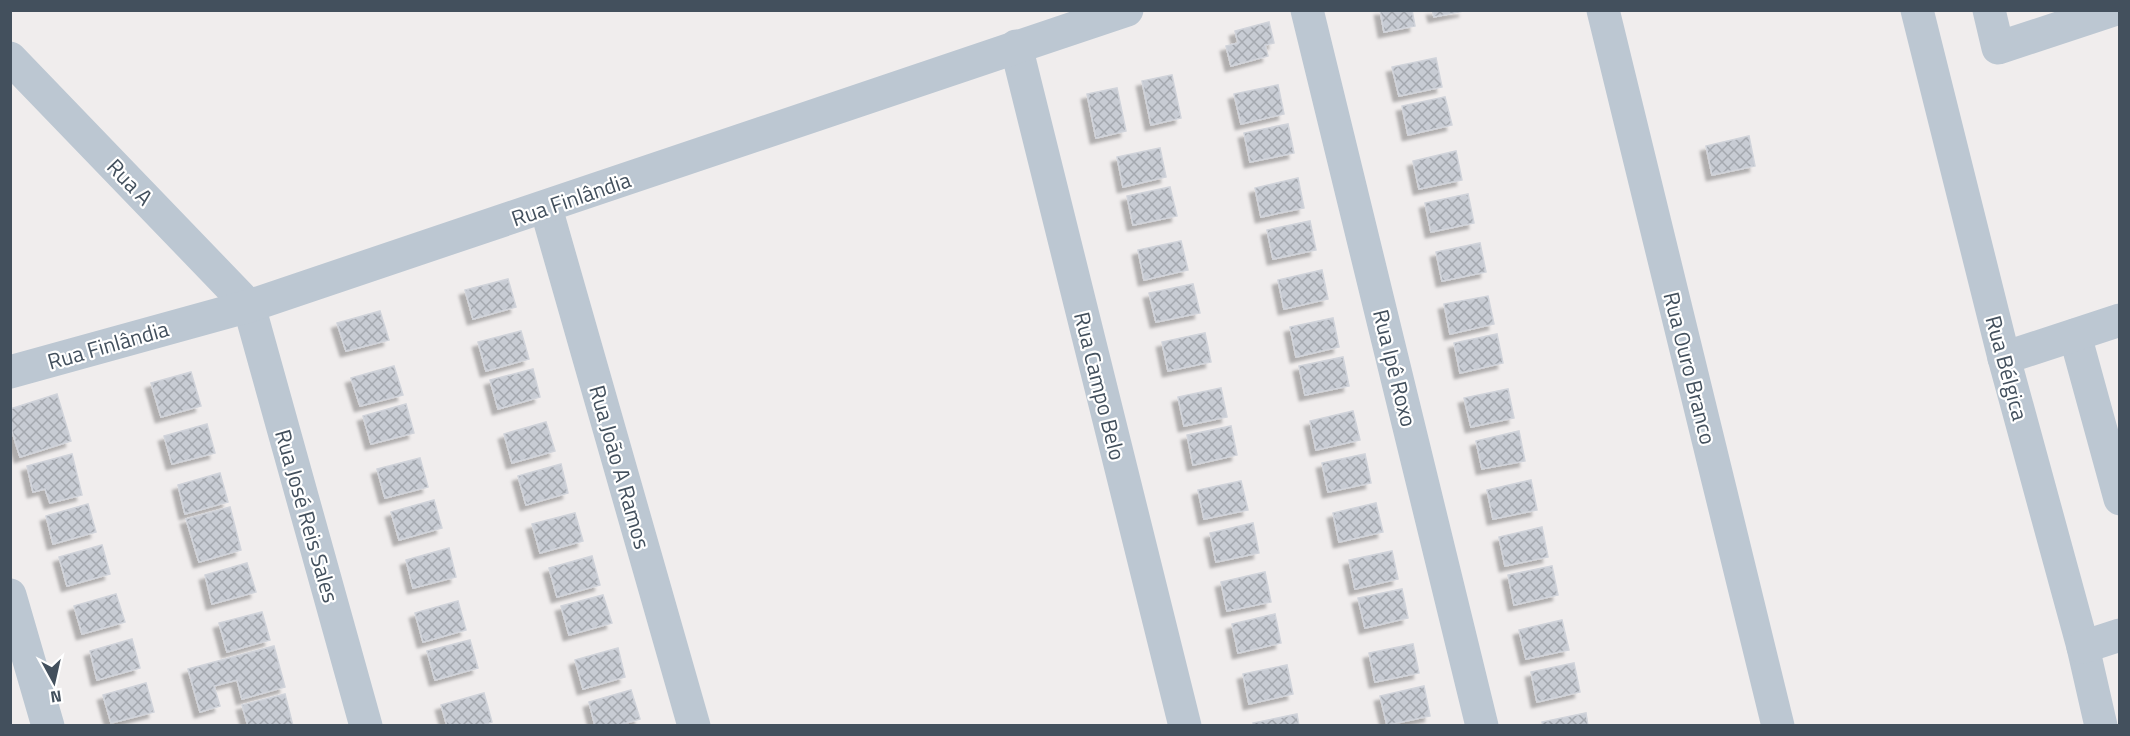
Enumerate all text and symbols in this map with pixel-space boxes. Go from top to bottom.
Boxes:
street label: Rua A [99,151,161,213]
street label: Rua Finlândia [507,163,635,235]
street label: Rua Ouro Branco [1655,288,1725,448]
street label: Rua Ipê Roxo [1364,306,1426,430]
street label: Rua Campo Belo [1065,308,1135,464]
street label: Rua Finlândia [43,311,173,379]
street label: Rua Bélgica [1977,312,2037,424]
street label: Rua João A Ramos [580,381,660,553]
street label: Rua José Reis Sales [266,425,348,607]
north arrow [24,652,84,712]
text: N [49,684,63,710]

